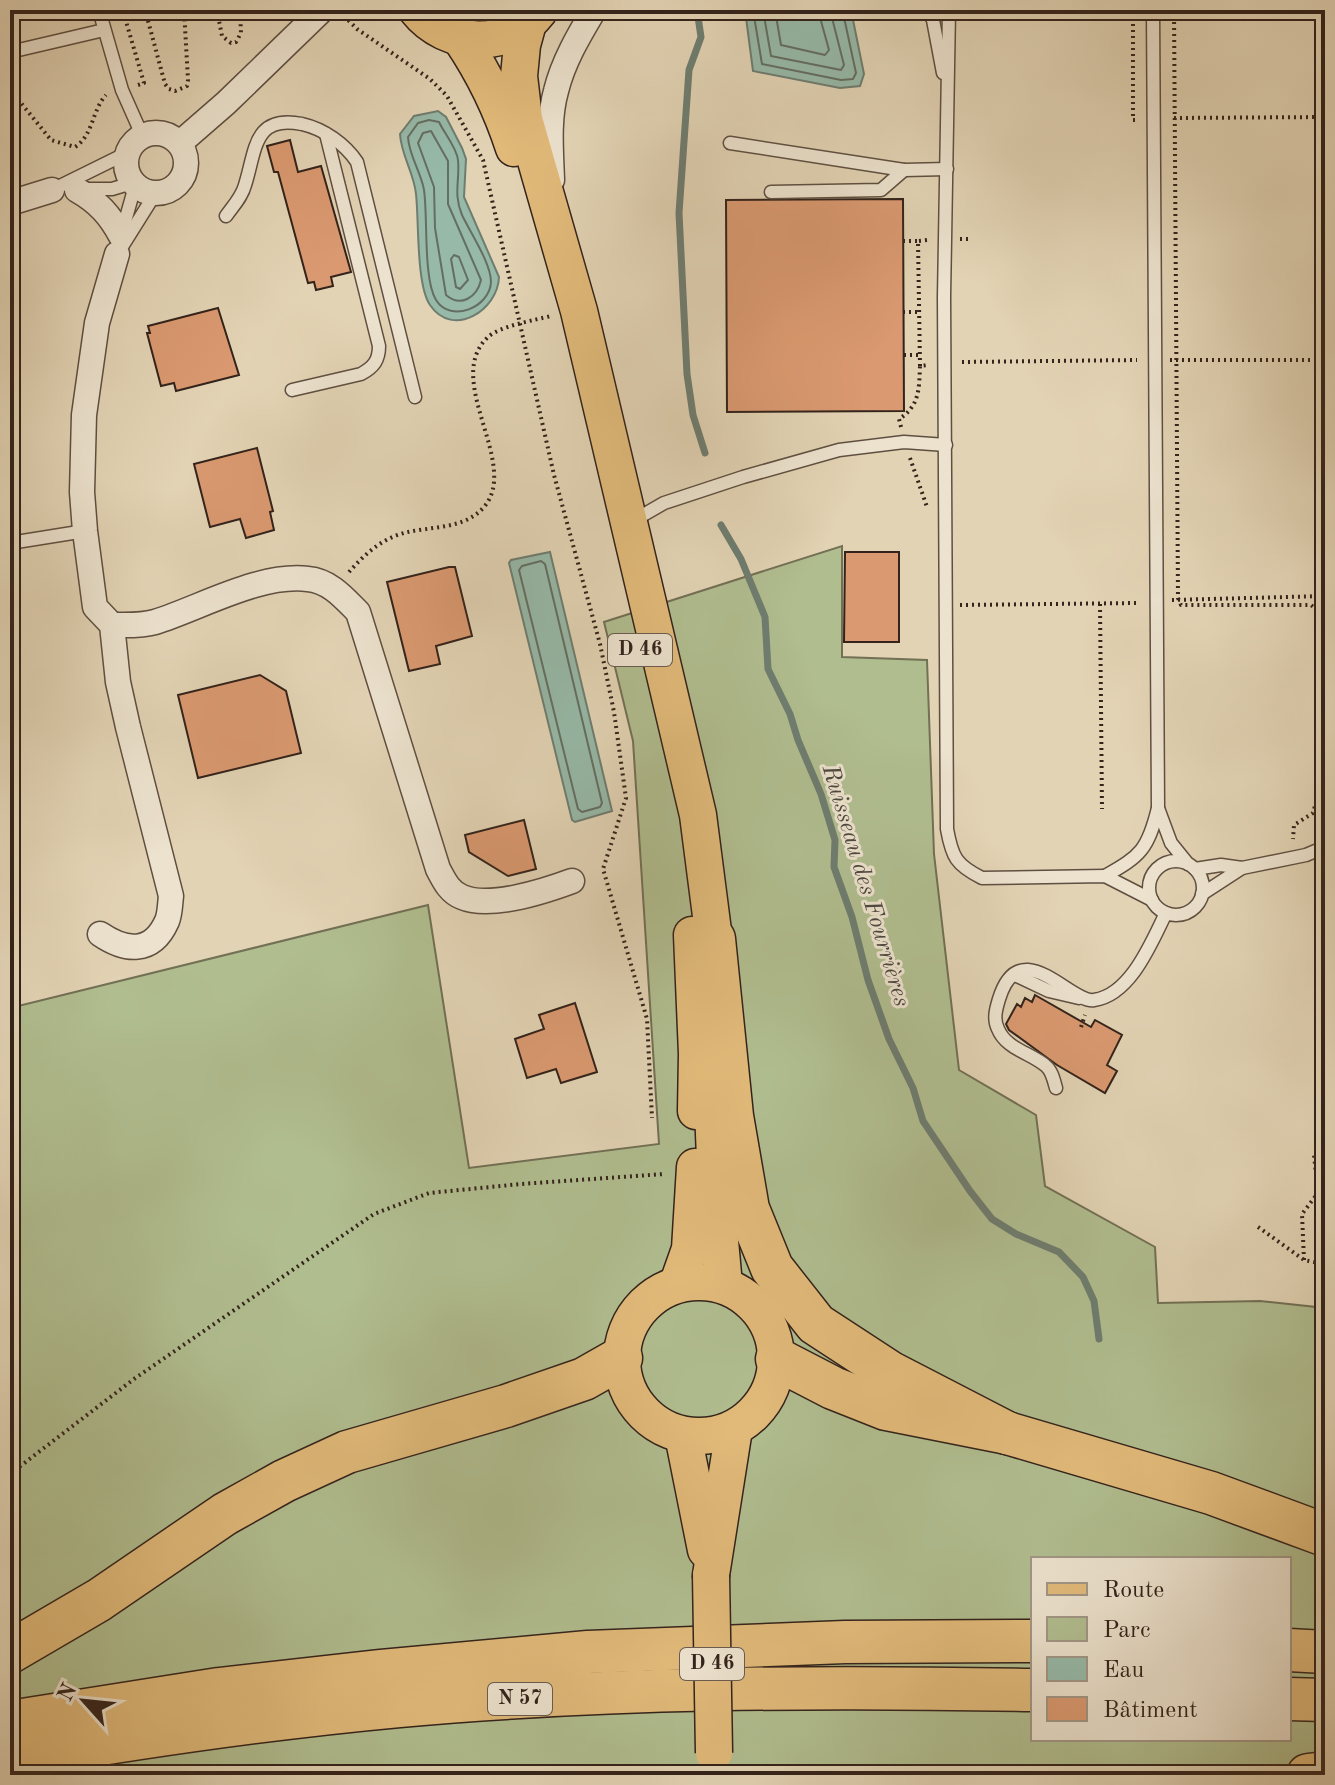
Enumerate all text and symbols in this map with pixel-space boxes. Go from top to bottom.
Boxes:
road number: D 46 [608,634,672,666]
water label: Ruisseau des Fourrières [816,761,913,1010]
legend [1031,1557,1291,1741]
text: Route [1103,1579,1164,1603]
text: Parc [1103,1619,1150,1643]
road number: D 46 [680,1648,744,1680]
text: Eau [1103,1659,1144,1683]
north arrow [44,1661,124,1741]
text: N [54,1680,82,1705]
road number: N 57 [488,1683,552,1715]
text: Bâtiment [1103,1699,1198,1723]

